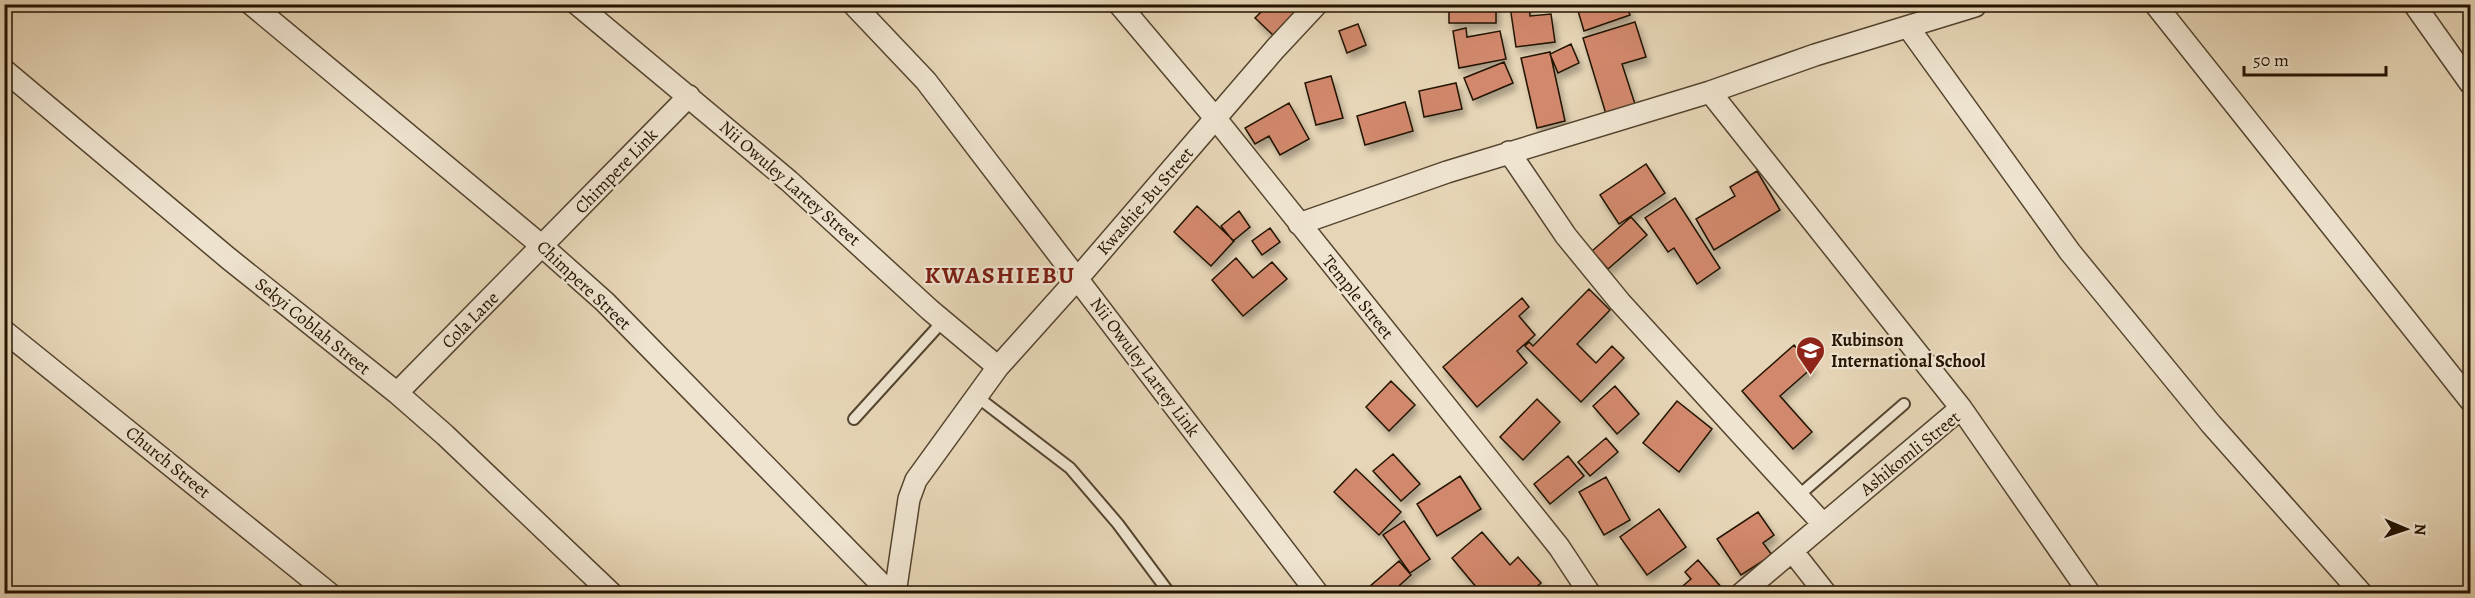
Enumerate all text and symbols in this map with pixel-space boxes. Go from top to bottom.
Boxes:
scale bar [2244,39,2386,77]
text: 50 m [2253,48,2289,72]
street label: Nii Owuley Lartey Street [714,115,866,251]
street label: Chimpere Link [569,123,663,219]
street label: Kwashie-Bu Street [1091,142,1199,260]
street label: Chimpere Street [532,235,637,335]
street label: Temple Street [1317,250,1399,344]
district label: KWASHIEBU [925,259,1075,291]
street label: Sekyi Coblah Street [250,272,376,380]
street label: Cola Lane [436,286,504,354]
street label: Nii Owuley Lartey Link [1085,292,1205,442]
place label: Kubinson International School [1831,328,1986,373]
school or university icon: Kubinson International School [1794,334,1826,376]
street label: Ashikomli Street [1854,405,1965,501]
street label: Church Street [121,420,215,504]
north arrow [2376,499,2436,559]
text: N [2409,523,2431,536]

